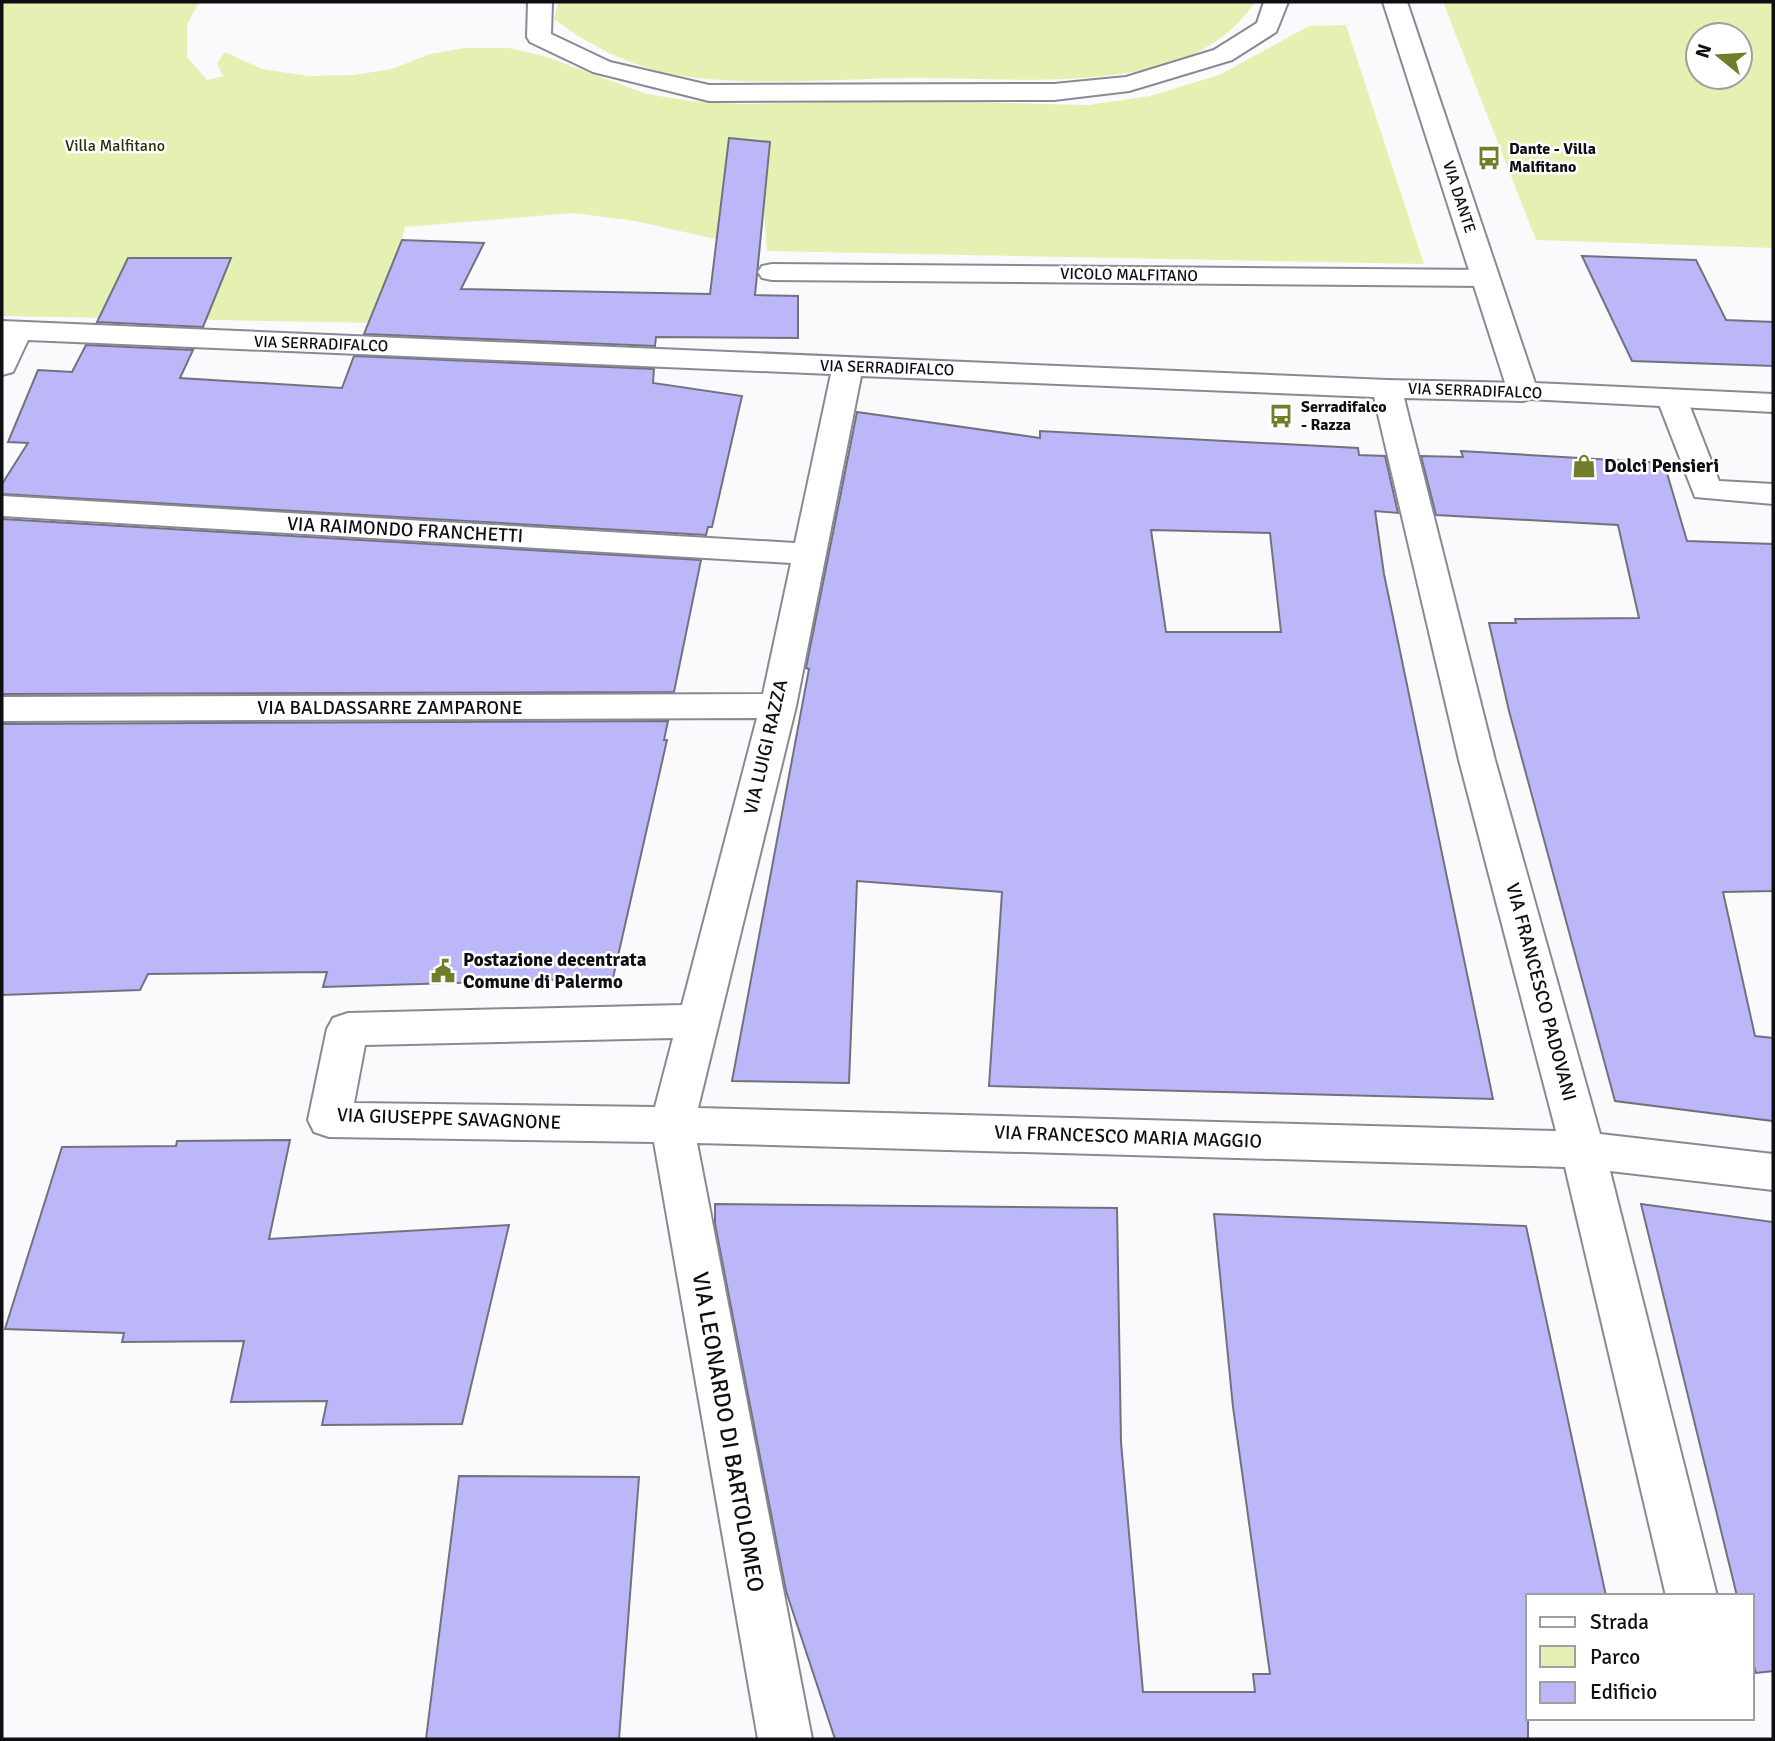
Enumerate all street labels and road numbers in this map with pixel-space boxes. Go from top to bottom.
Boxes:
street label: VIA DANTE [1438,158,1480,236]
street label: VICOLO MALFITANO [1060,264,1198,286]
street label: VIA SERRADIFALCO [254,332,388,356]
street label: VIA SERRADIFALCO [820,356,954,380]
street label: VIA SERRADIFALCO [1408,379,1542,403]
street label: VIA RAIMONDO FRANCHETTI [286,512,524,548]
street label: VIA LUIGI RAZZA [739,677,793,817]
street label: VIA BALDASSARRE ZAMPARONE [257,696,523,720]
street label: VIA FRANCESCO PADOVANI [1500,880,1582,1104]
street label: VIA GIUSEPPE SAVAGNONE [336,1103,562,1135]
street label: VIA FRANCESCO MARIA MAGGIO [994,1120,1262,1154]
street label: VIA LEONARDO DI BARTOLOMEO [686,1270,770,1594]

